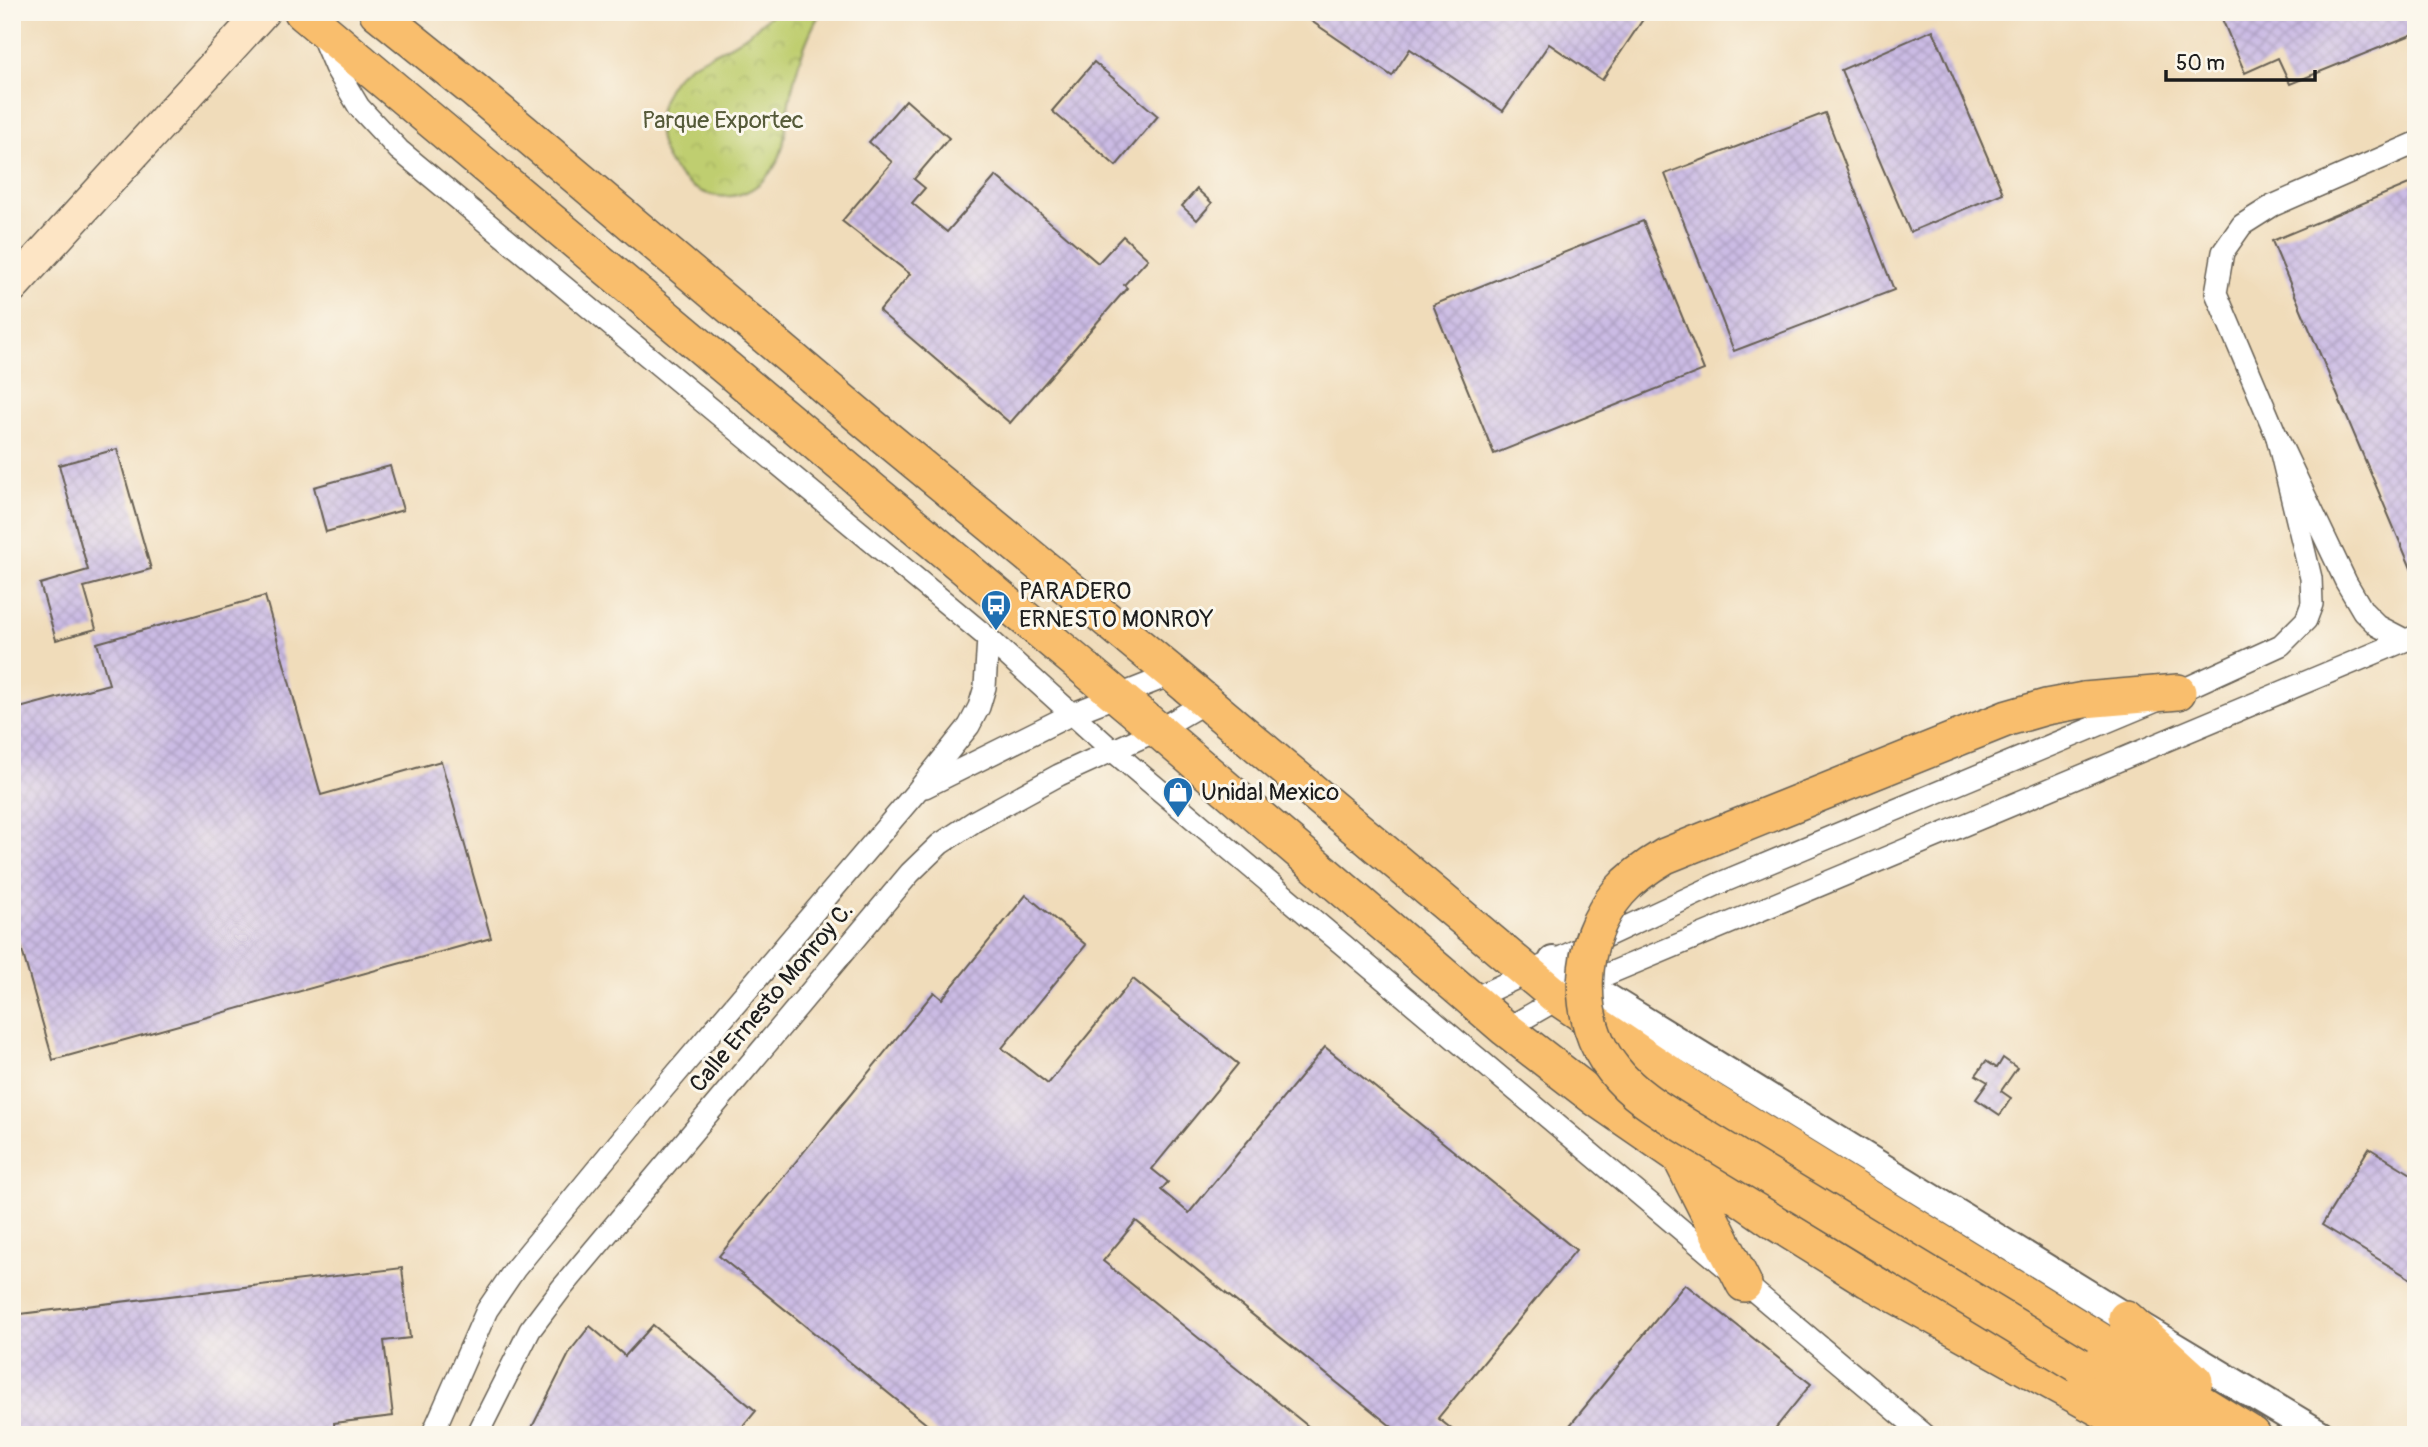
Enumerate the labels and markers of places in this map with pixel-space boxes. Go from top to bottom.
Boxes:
place label: PARADERO ERNESTO MONROY [1019,577,1214,634]
bus stop icon: PARADERO ERNESTO MONROY [979,588,1013,632]
shop icon: Unidal Mexico [1161,775,1195,819]
place label: Unidal Mexico [1201,778,1339,807]

